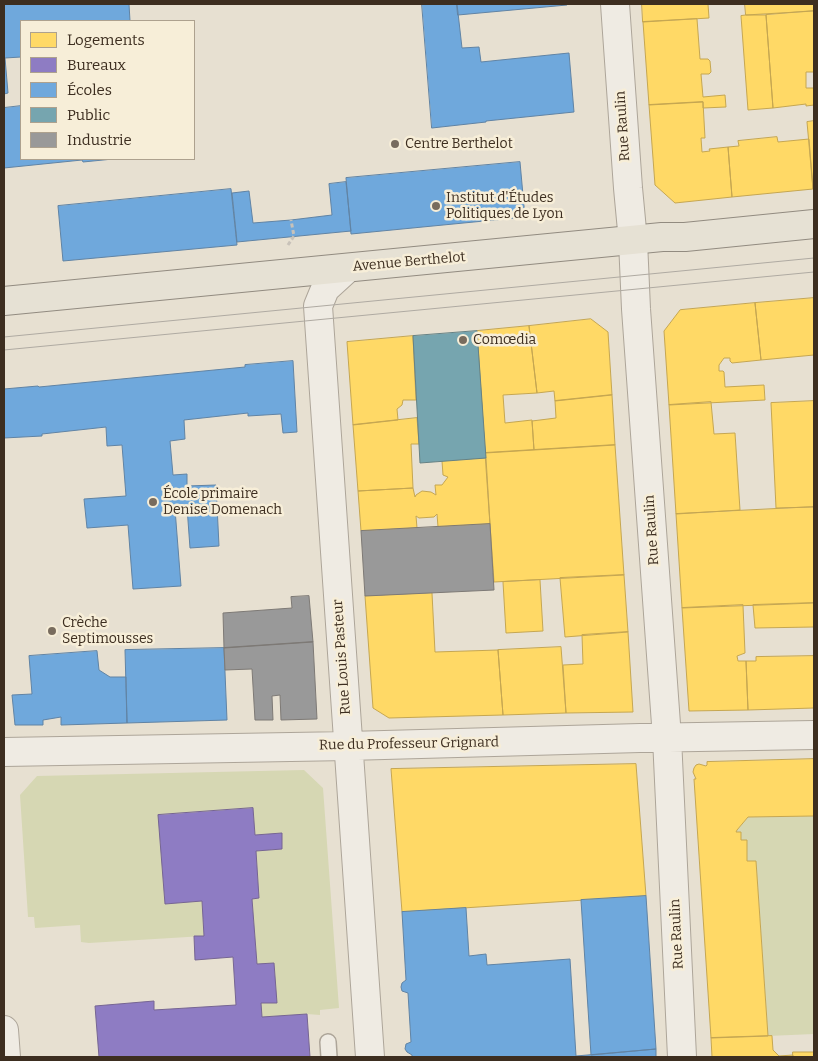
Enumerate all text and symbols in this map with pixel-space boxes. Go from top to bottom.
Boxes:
legend [20,20,195,160]
text: Logements [67,31,145,49]
text: Bureaux [67,56,126,74]
text: Écoles [67,81,112,99]
street label: Rue Raulin [612,90,634,162]
text: Public [67,106,110,124]
text: Industrie [67,131,132,149]
place label: Centre Berthelot [405,136,513,152]
marker: Centre Berthelot [389,138,401,150]
place label: Institut d'Études Politiques de Lyon [446,190,563,222]
marker: Institut d'Études Politiques de Lyon [430,200,442,212]
street label: Avenue Berthelot [352,249,466,275]
place label: Comœdia [473,332,536,348]
marker: Comœdia [457,334,469,346]
place label: École primaire Denise Domenach [163,486,282,518]
street label: Rue Raulin [641,494,663,566]
marker: École primaire Denise Domenach [147,496,159,508]
street label: Rue Louis Pasteur [330,599,354,715]
place label: Crèche Septimousses [62,615,153,648]
marker: Crèche Septimousses [46,625,58,637]
street label: Rue du Professeur Grignard [319,734,499,754]
street label: Rue Raulin [667,898,687,970]

